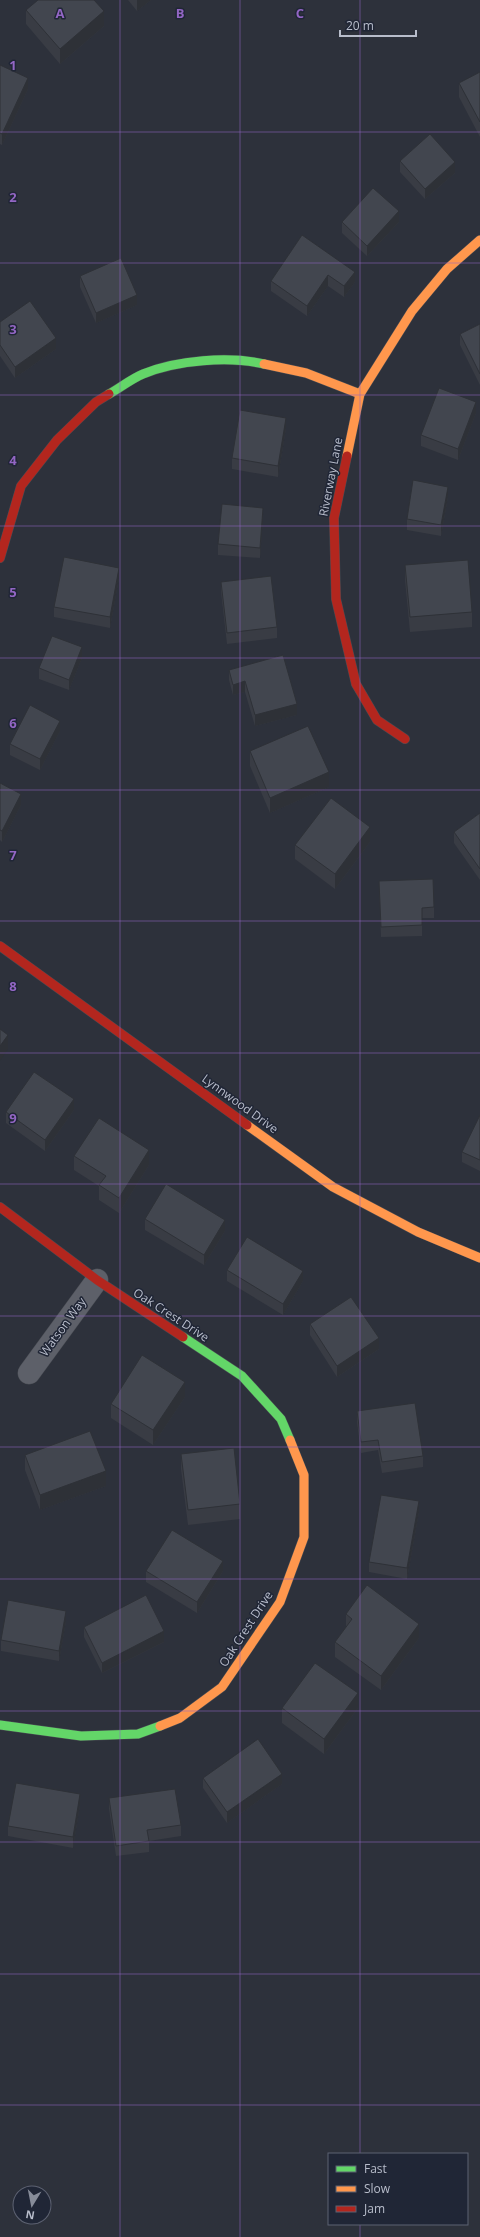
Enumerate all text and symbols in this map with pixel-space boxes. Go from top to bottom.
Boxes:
text: A [56,4,65,22]
text: B [176,4,185,22]
text: C [296,4,304,22]
scale bar [340,12,416,38]
text: 20 m [346,17,374,34]
text: 1 [9,56,17,74]
text: 2 [9,188,17,206]
text: 3 [9,320,17,338]
street label: Riverway Lane [315,436,347,518]
text: 4 [9,451,17,469]
text: 5 [9,583,17,601]
text: 6 [9,714,17,732]
text: 7 [9,846,17,864]
text: 8 [9,977,17,995]
street label: Lynnwood Drive [199,1070,282,1137]
text: 9 [9,1109,17,1127]
street label: Oak Crest Drive [130,1284,213,1346]
street label: Watson Way [35,1293,90,1360]
street label: Oak Crest Drive [215,1587,277,1670]
legend [328,2153,468,2225]
text: Fast [364,2160,387,2177]
text: Slow [364,2180,391,2197]
north arrow [12,2185,52,2225]
text: Jam [363,2200,385,2217]
text: N [24,2207,36,2224]

